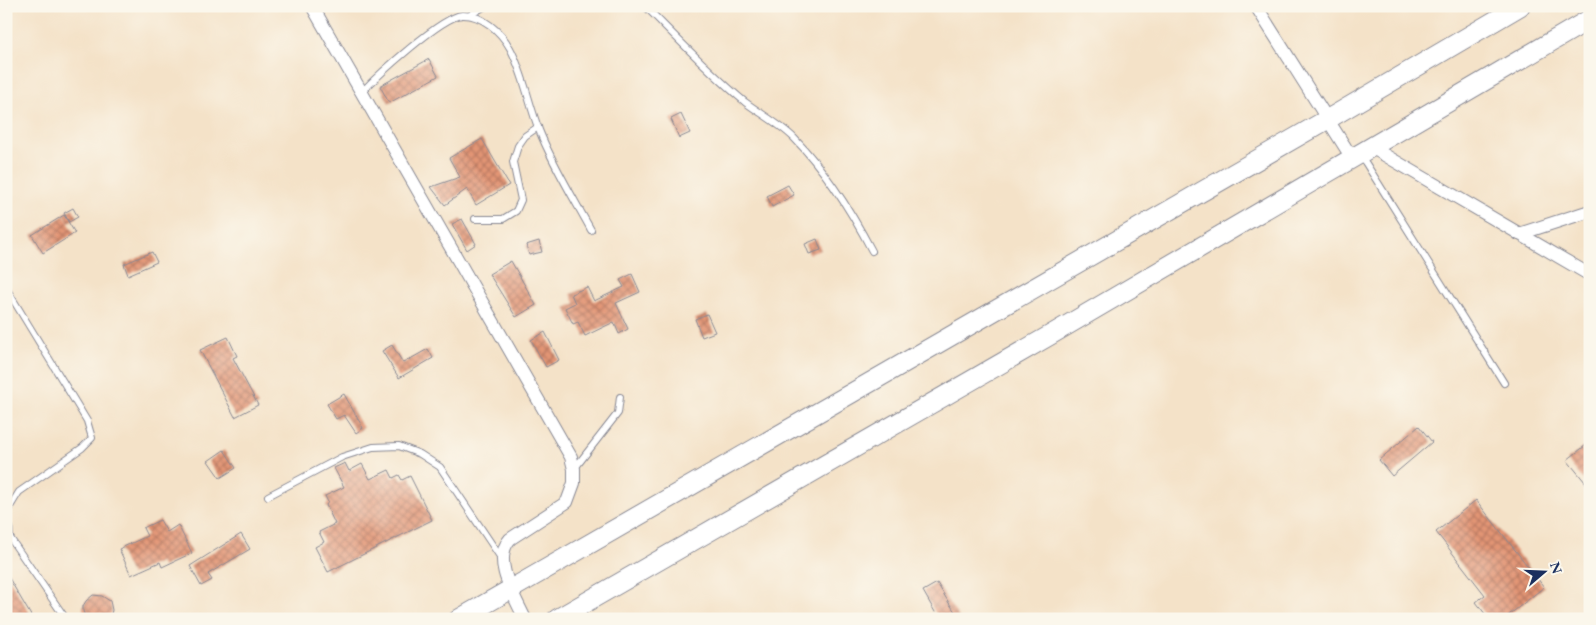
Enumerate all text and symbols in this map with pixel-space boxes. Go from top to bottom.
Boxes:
north arrow [1518,548,1568,598]
text: N [1546,559,1567,577]

